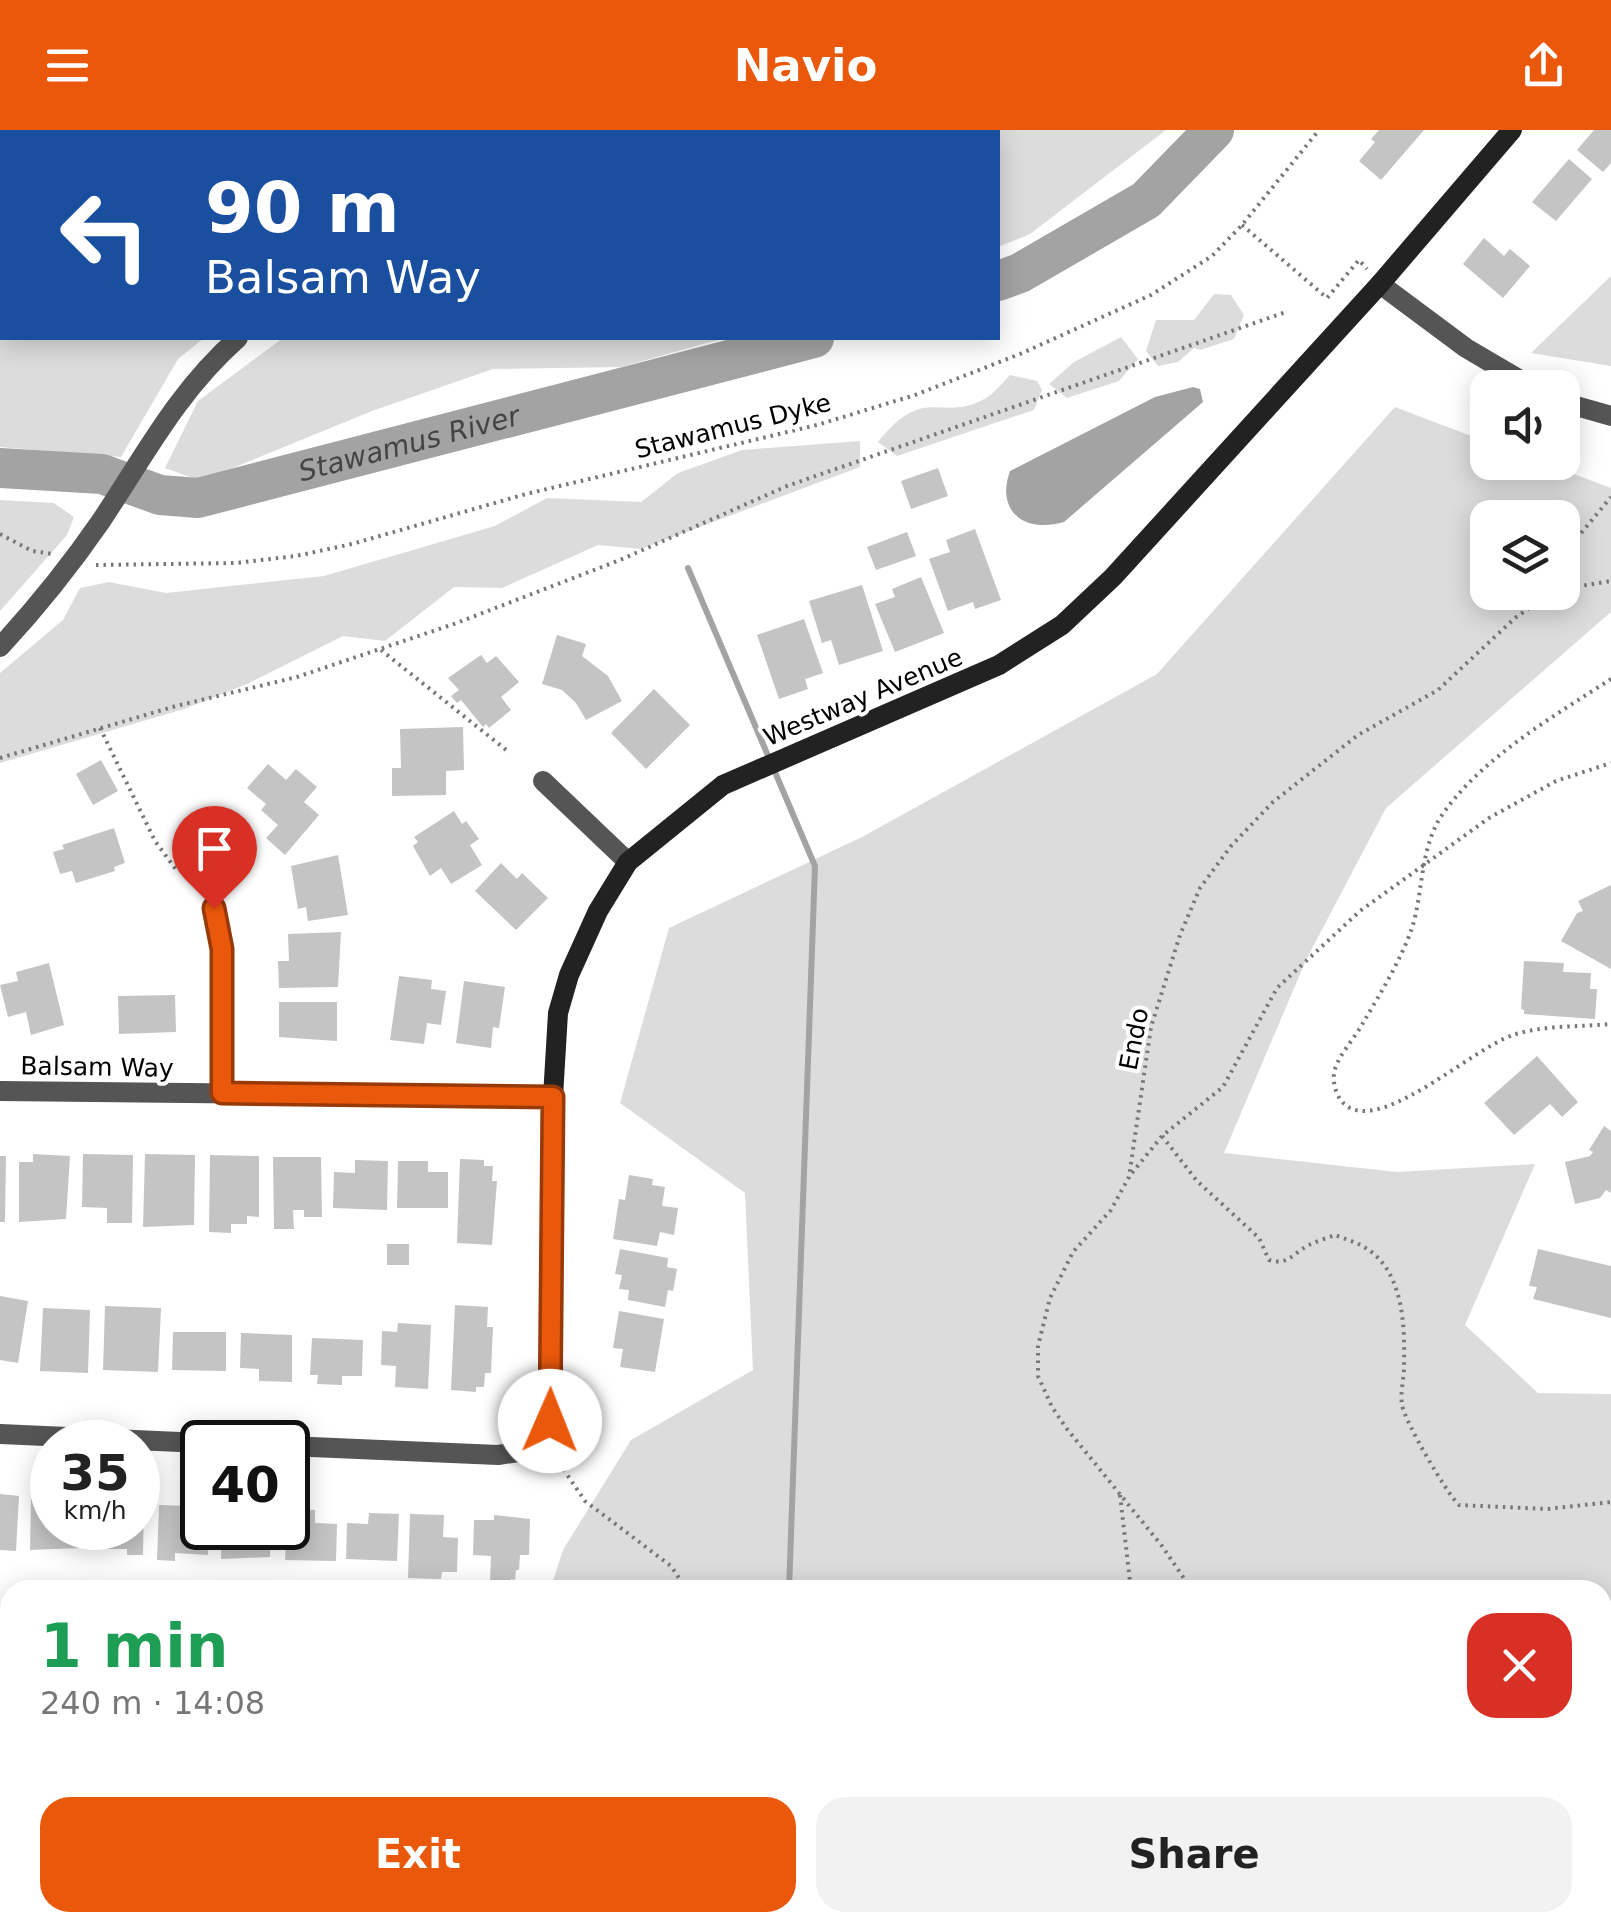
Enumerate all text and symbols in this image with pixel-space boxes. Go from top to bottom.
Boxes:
icon: menu [40,38,95,93]
icon: share [1516,38,1571,93]
text: Navio [734,39,877,92]
text: 90 m [205,167,400,249]
icon: left [40,170,170,300]
text: Balsam Way [205,251,481,304]
map controls [1470,370,1580,610]
button: sound [1470,370,1580,480]
street label: Stawamus Dyke [632,388,834,464]
water label: Stawamus River [295,398,525,488]
button: layers [1470,500,1580,610]
street label: Westway Avenue [759,642,967,752]
pin [172,806,257,909]
icon: arrive [187,821,242,876]
street label: Endo [1114,1005,1154,1073]
street label: Balsam Way [20,1051,174,1083]
position arrow [498,1369,602,1473]
speed limit sign: 40 [180,1420,310,1550]
text: 35 [60,1444,130,1502]
text: km/h [63,1496,127,1525]
text: 1 min [40,1611,228,1681]
button: close [1467,1613,1572,1718]
text: 240 m · 14:08 [40,1684,265,1722]
button: Exit [40,1797,796,1912]
button: Share [816,1797,1572,1912]

